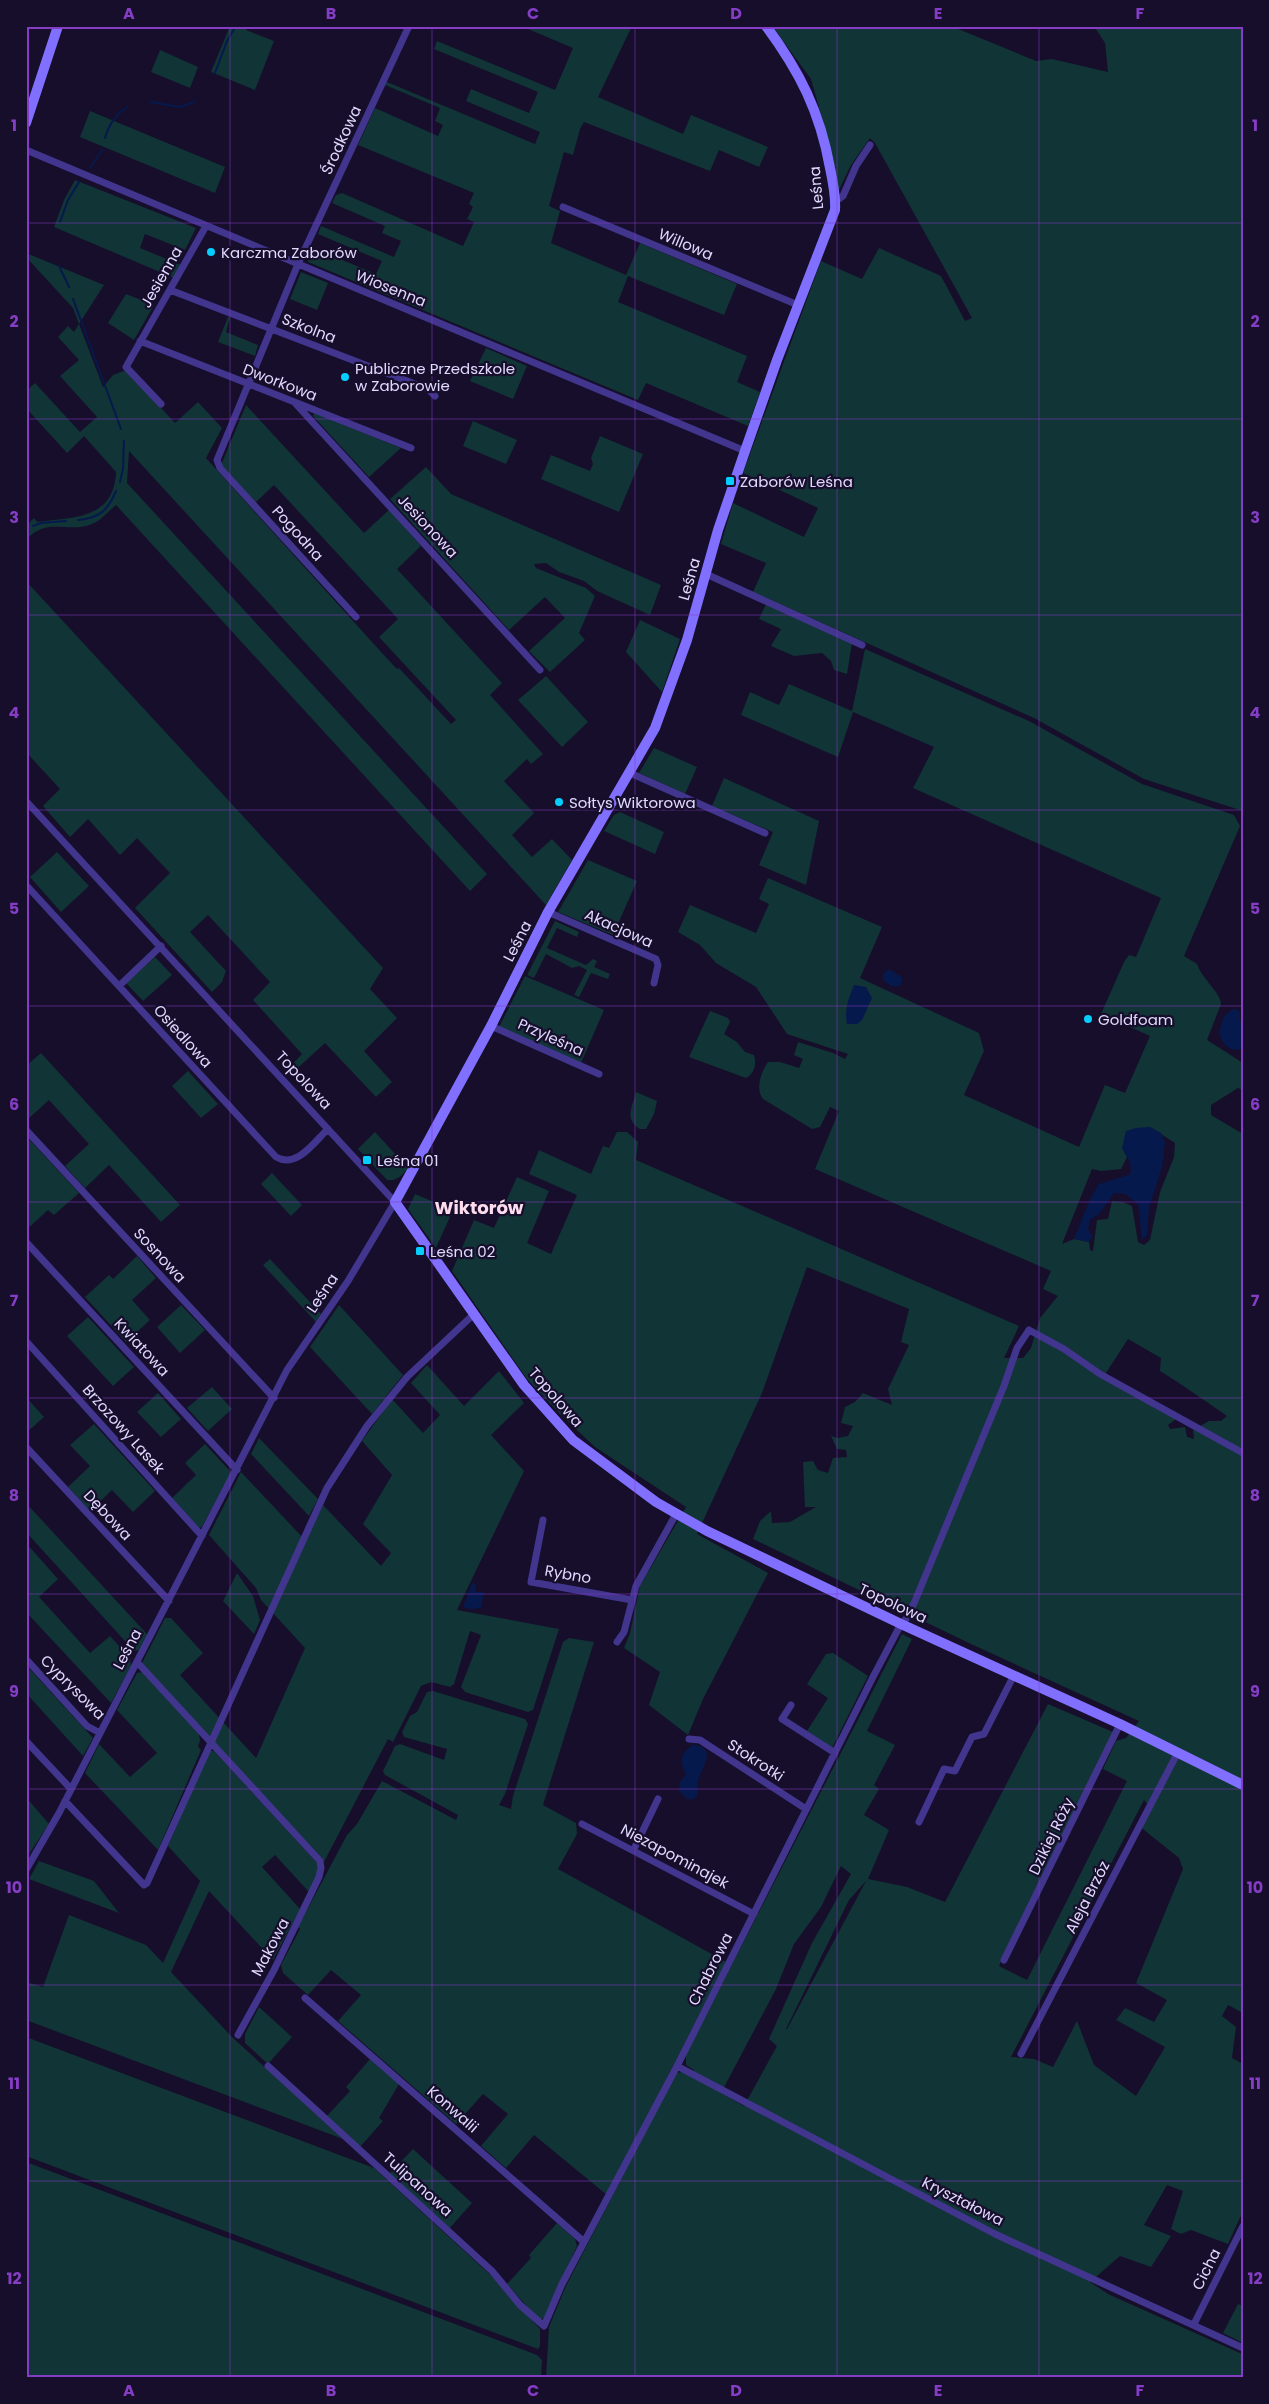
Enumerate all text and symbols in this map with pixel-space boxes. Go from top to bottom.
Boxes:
text: A [123,2,135,25]
text: B [326,2,336,25]
text: C [527,2,539,25]
text: D [730,2,742,25]
text: E [934,2,942,25]
text: F [1136,2,1145,25]
street label: Środkowa [316,102,366,178]
text: 1 [11,114,17,137]
text: 1 [1252,114,1258,137]
street label: Leśna [804,165,828,211]
street label: Willowa [655,223,717,265]
place label: Karczma Zaborów [221,242,357,263]
street label: Jesienna [135,243,187,311]
marker: Karczma Zaborów [205,246,217,258]
street label: Wiosenna [353,264,429,312]
street label: Szkolna [279,308,339,348]
text: 2 [9,310,19,333]
text: 2 [1250,310,1260,333]
street label: Dworkowa [240,358,320,406]
place label: Publiczne Przedszkole w Zaborowie [355,358,515,396]
marker: Publiczne Przedszkole w Zaborowie [339,371,351,383]
place label: Zaborów Leśna [740,471,853,492]
marker: Zaborów Leśna [724,475,736,487]
street label: Jesionowa [393,490,463,562]
street label: Pogodna [267,501,329,565]
text: 3 [9,506,19,529]
text: 3 [1250,506,1260,529]
street label: Leśna [673,555,705,603]
text: 4 [9,701,20,724]
text: 4 [1250,701,1261,724]
place label: Sołtys Wiktorowa [569,792,696,813]
marker: Sołtys Wiktorowa [553,796,565,808]
text: 5 [9,897,19,920]
text: 5 [1250,897,1260,920]
street label: Akacjowa [581,904,657,952]
street label: Leśna [498,917,536,965]
street label: Osiedlowa [149,1000,217,1072]
place label: Goldfoam [1098,1009,1173,1030]
street label: Przyleśna [515,1013,587,1061]
marker: Goldfoam [1082,1013,1094,1025]
street label: Topolowa [271,1046,337,1114]
text: 6 [9,1093,19,1116]
text: 6 [1250,1093,1260,1116]
place label: Leśna 01 [377,1150,439,1171]
marker: Leśna 01 [361,1154,373,1166]
district label: Wiktorów [435,1195,524,1220]
street label: Sosnowa [129,1223,191,1287]
place label: Leśna 02 [430,1241,495,1262]
marker: Leśna 02 [414,1245,426,1257]
street label: Leśna [301,1269,343,1317]
text: 7 [10,1289,19,1312]
text: 7 [1251,1289,1260,1312]
street label: Kwiatowa [110,1313,174,1381]
street label: Topolowa [524,1362,588,1432]
street label: Brzozowy Lasek [78,1380,170,1479]
text: 8 [9,1484,19,1507]
text: 8 [1250,1484,1260,1507]
street label: Dębowa [79,1485,137,1545]
street label: Rybno [543,1560,593,1588]
street label: Topolowa [855,1578,931,1628]
street label: Leśna [108,1625,146,1673]
street label: Cyprysowa [36,1650,110,1724]
text: 9 [9,1680,19,1703]
text: 9 [1250,1680,1260,1703]
street label: Stokrotki [724,1734,788,1786]
street label: Dzikiej Róży [1023,1793,1079,1878]
street label: Niezapominajek [617,1819,733,1894]
street label: Aleja Brzóz [1060,1857,1114,1937]
text: 10 [6,1876,22,1899]
text: 10 [1247,1876,1263,1899]
street label: Makowa [246,1914,294,1980]
street label: Chabrowa [683,1929,737,2009]
text: 11 [8,2072,20,2095]
text: 11 [1249,2072,1261,2095]
street label: Konwalii [423,2081,483,2137]
street label: Tulipanowa [379,2147,457,2221]
street label: Kryształowa [919,2171,1007,2231]
street label: Cicha [1187,2245,1225,2293]
text: 12 [6,2267,22,2290]
text: 12 [1247,2267,1263,2290]
text: A [123,2379,135,2402]
text: B [326,2379,336,2402]
text: C [527,2379,539,2402]
text: D [730,2379,742,2402]
text: E [934,2379,942,2402]
text: F [1136,2379,1145,2402]

